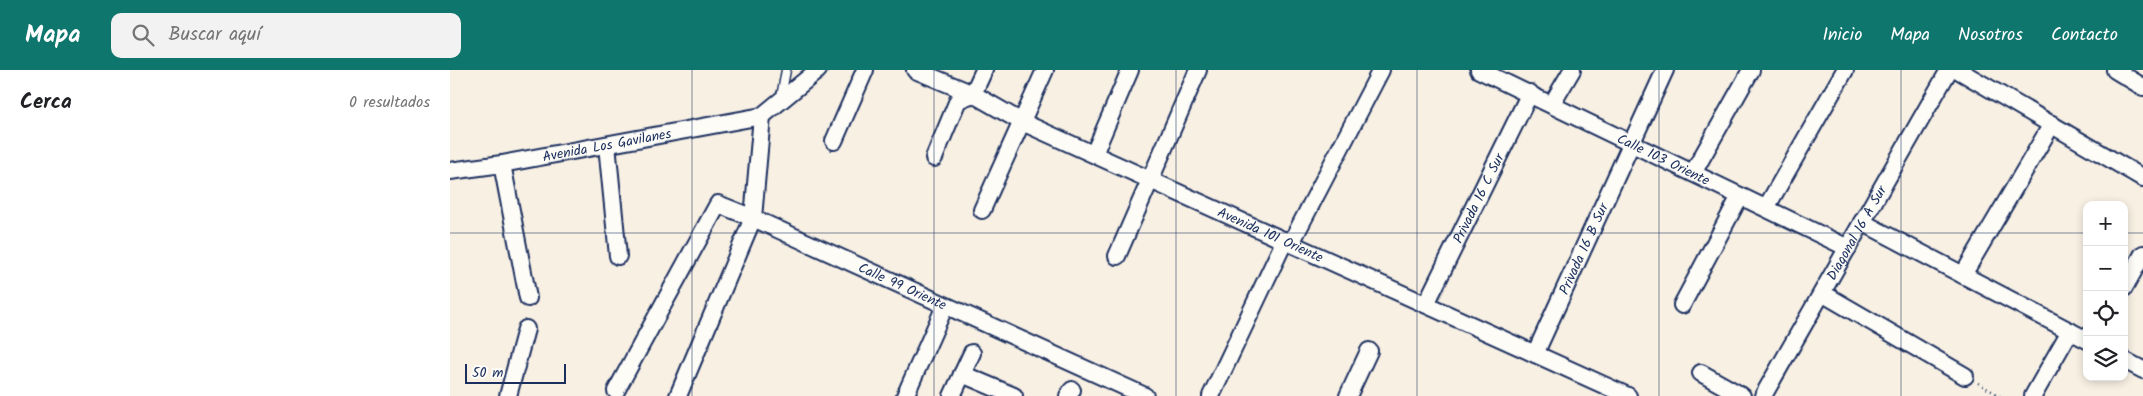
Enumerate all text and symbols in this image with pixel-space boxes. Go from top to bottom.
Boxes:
search box [111,13,461,58]
text: Mapa [25,16,81,55]
text: Buscar aquí [169,20,261,50]
icon: search [129,21,157,49]
text: Inicio [1822,21,1862,50]
text: Mapa [1890,21,1930,50]
text: Nosotros [1958,21,2023,50]
text: Contacto [2051,21,2118,50]
text: Cerca [20,86,72,119]
text: 0 resultados [349,90,430,115]
street label: Avenida Los Gavilanes [541,123,673,168]
street label: Calle 103 Oriente [1613,128,1714,192]
street label: Privada 16 C Sur [1448,149,1511,247]
street label: Diagonal 16 A Sur [1821,181,1893,285]
street label: Privada 16 B Sur [1554,198,1615,298]
map controls [2083,201,2128,381]
button: + [2083,201,2128,246]
street label: Avenida 101 Oriente [1214,202,1327,269]
button: − [2083,246,2128,291]
street label: Calle 99 Oriente [854,257,951,317]
button: locate [2083,291,2128,336]
button: layers [2083,336,2128,381]
scale bar [465,361,566,384]
text: 50 m [472,362,503,384]

